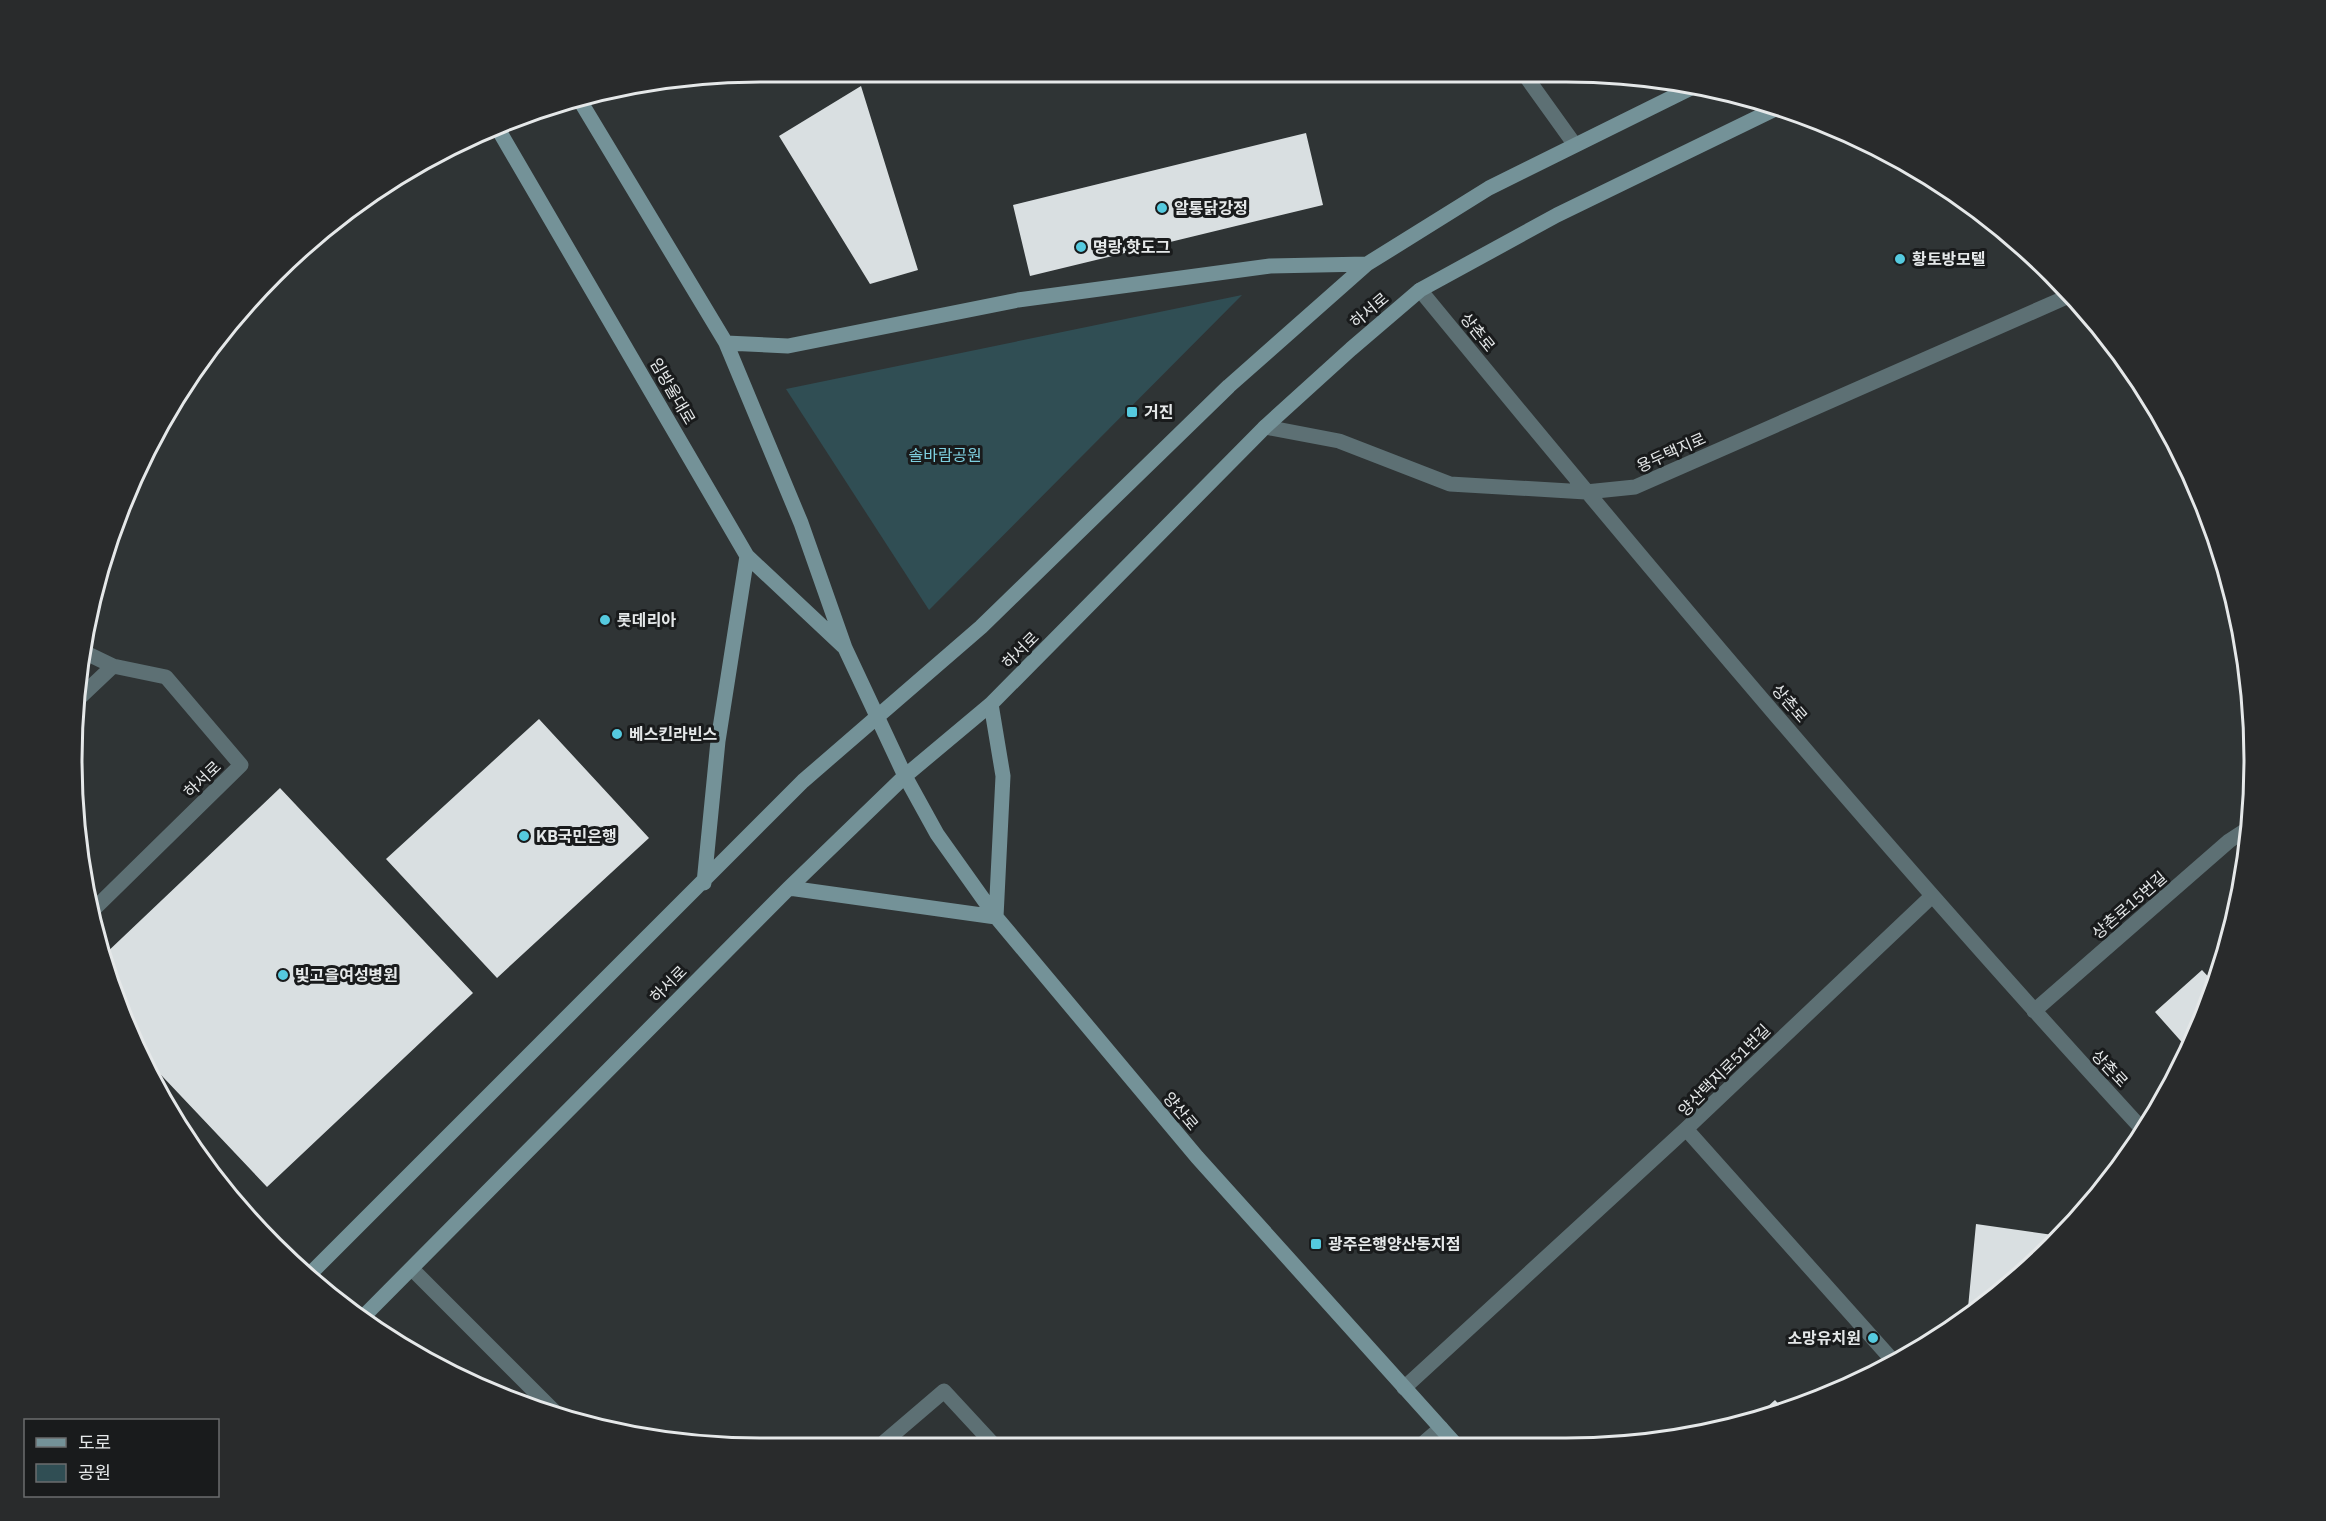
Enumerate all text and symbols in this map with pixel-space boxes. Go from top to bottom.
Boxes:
place label: 알통닭강정 [1174,198,1248,218]
marker: 알통닭강정 [1155,201,1169,215]
place label: 명랑 핫도그 [1093,237,1171,257]
marker: 명랑 핫도그 [1074,240,1088,254]
place label: 황토방모텔 [1912,249,1986,269]
marker: 황토방모텔 [1893,252,1907,266]
street label: 하서로 [1346,288,1393,332]
street label: 상촌로 [1456,309,1500,356]
street label: 임방울대로 [646,354,700,428]
place label: 거진 [1144,402,1173,422]
marker: 거진 [1125,405,1139,419]
street label: 용두택지로 [1633,428,1709,476]
park label: 솔바람공원 [908,445,982,465]
place label: 롯데리아 [617,610,676,630]
marker: 롯데리아 [598,613,612,627]
street label: 하서로 [997,627,1043,673]
street label: 상촌로 [1768,680,1812,726]
place label: 베스킨라빈스 [629,724,718,744]
marker: 베스킨라빈스 [610,727,624,741]
street label: 하서로 [179,756,225,802]
place label: KB국민은행 [536,826,617,846]
marker: KB국민은행 [517,829,531,843]
street label: 상촌로15번길 [2087,867,2171,943]
street label: 하서로 [645,961,691,1007]
place label: 빛고을여성병원 [295,965,398,985]
marker: 빛고을여성병원 [276,968,290,982]
street label: 양산택지로51번길 [1674,1020,1774,1120]
street label: 상촌로 [2088,1045,2133,1091]
street label: 양산로 [1159,1088,1203,1135]
place label: 광주은행양산동지점 [1328,1234,1460,1254]
marker: 광주은행양산동지점 [1309,1237,1323,1251]
place label: 소망유치원 [1787,1328,1861,1348]
marker: 소망유치원 [1866,1331,1880,1345]
legend [24,1419,219,1497]
text: 도로 [78,1431,111,1454]
text: 공원 [78,1461,111,1484]

